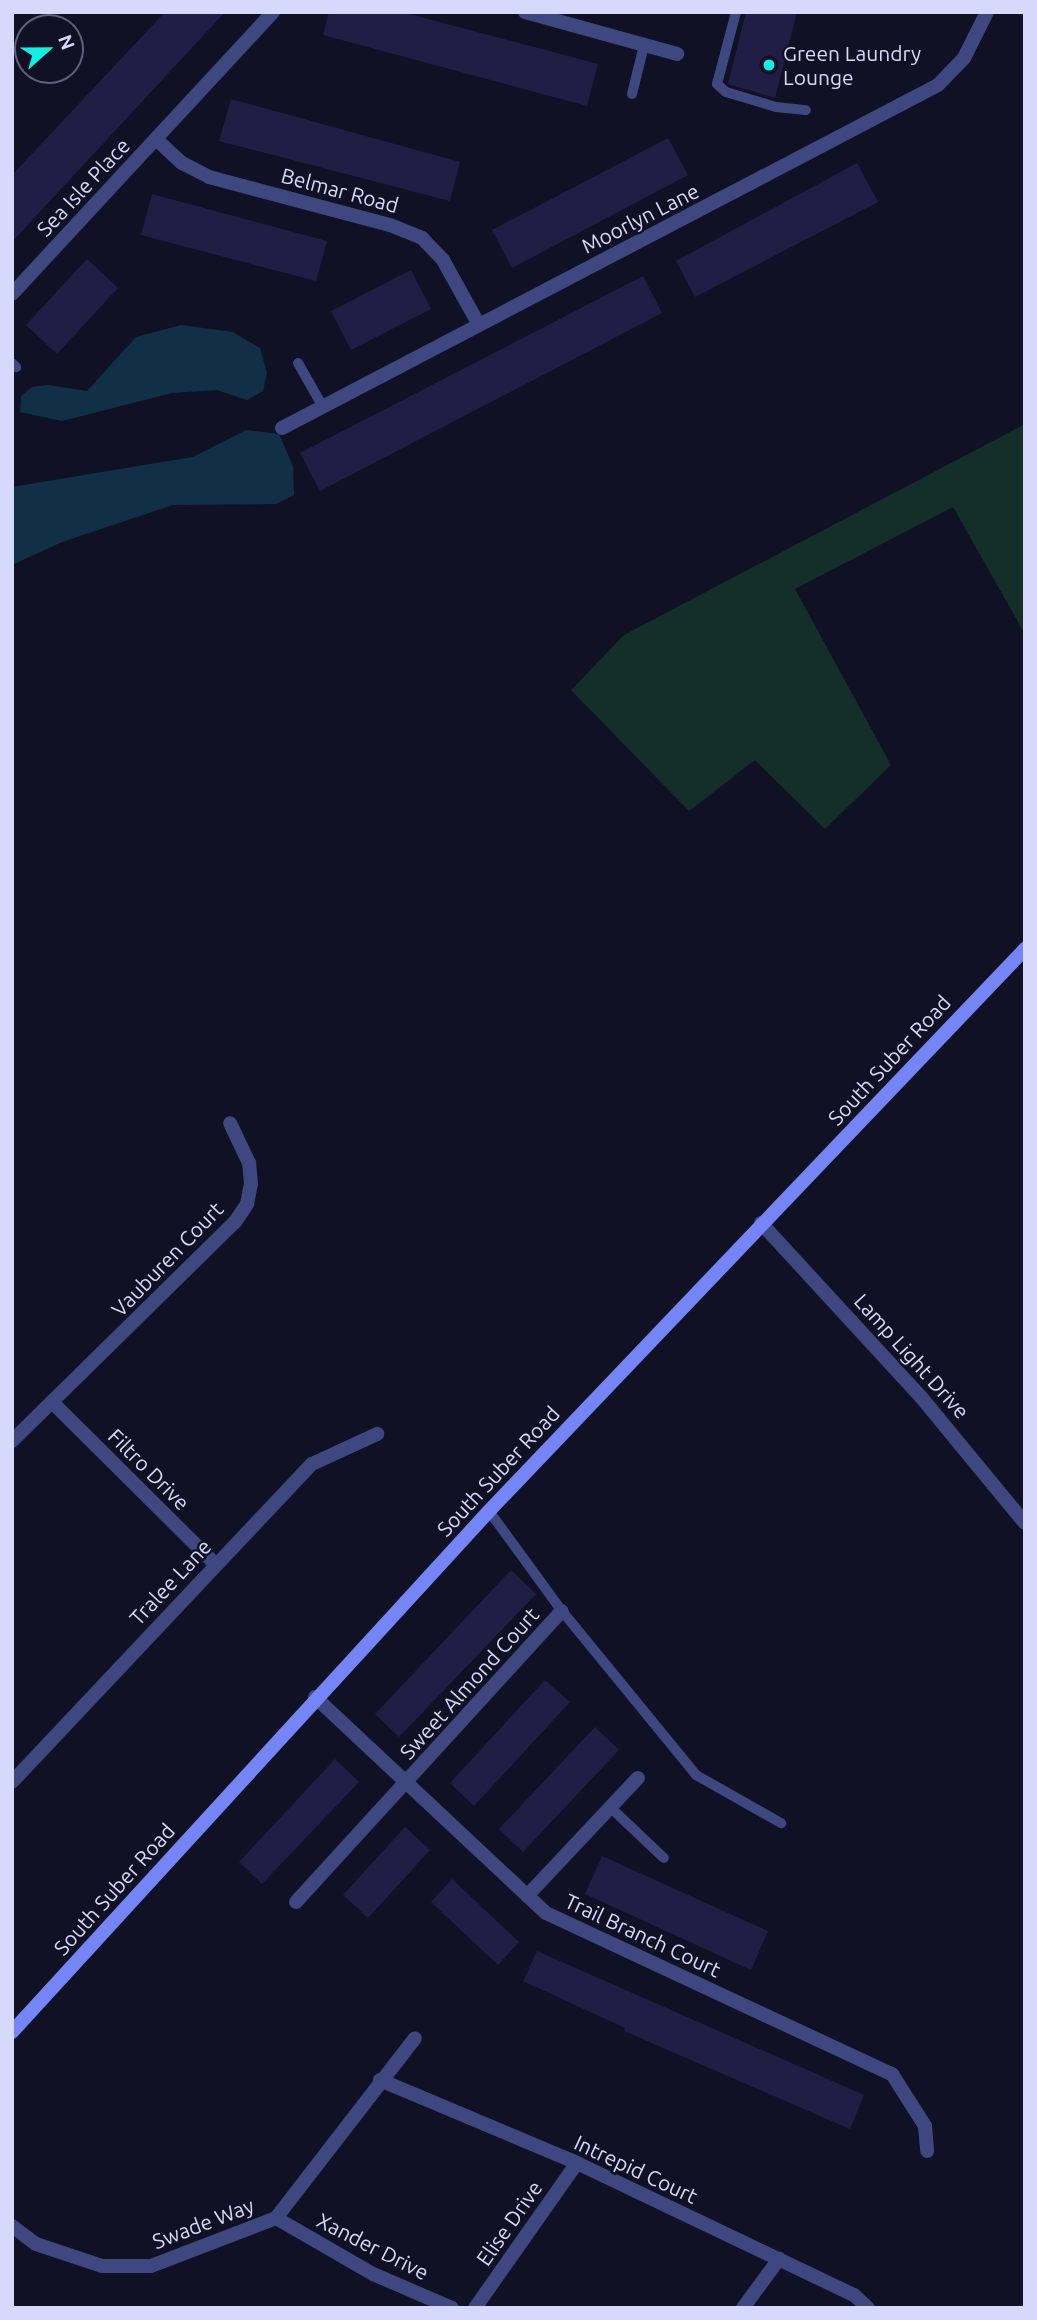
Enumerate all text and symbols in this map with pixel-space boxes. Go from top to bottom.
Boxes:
north arrow [14,14,84,84]
text: N [54,32,80,53]
place label: Green Laundry Lounge [783,40,921,90]
marker: Green Laundry Lounge [761,57,777,73]
street label: Sea Isle Place [31,133,135,241]
street label: Belmar Road [279,162,401,218]
street label: Moorlyn Lane [577,178,703,258]
street label: South Suber Road [822,990,956,1130]
street label: Vauburen Court [106,1196,228,1322]
street label: Lamp Light Drive [849,1288,975,1424]
street label: South Suber Road [431,1401,565,1541]
street label: Filtro Drive [103,1423,195,1515]
street label: Tralee Lane [124,1534,216,1630]
street label: Sweet Almond Court [394,1602,544,1764]
street label: South Suber Road [48,1818,180,1960]
street label: Trail Branch Court [561,1888,725,1982]
street label: Intrepid Court [570,2129,702,2209]
street label: Elise Drive [471,2176,547,2270]
street label: Swade Way [149,2192,257,2254]
street label: Xander Drive [313,2207,433,2285]

